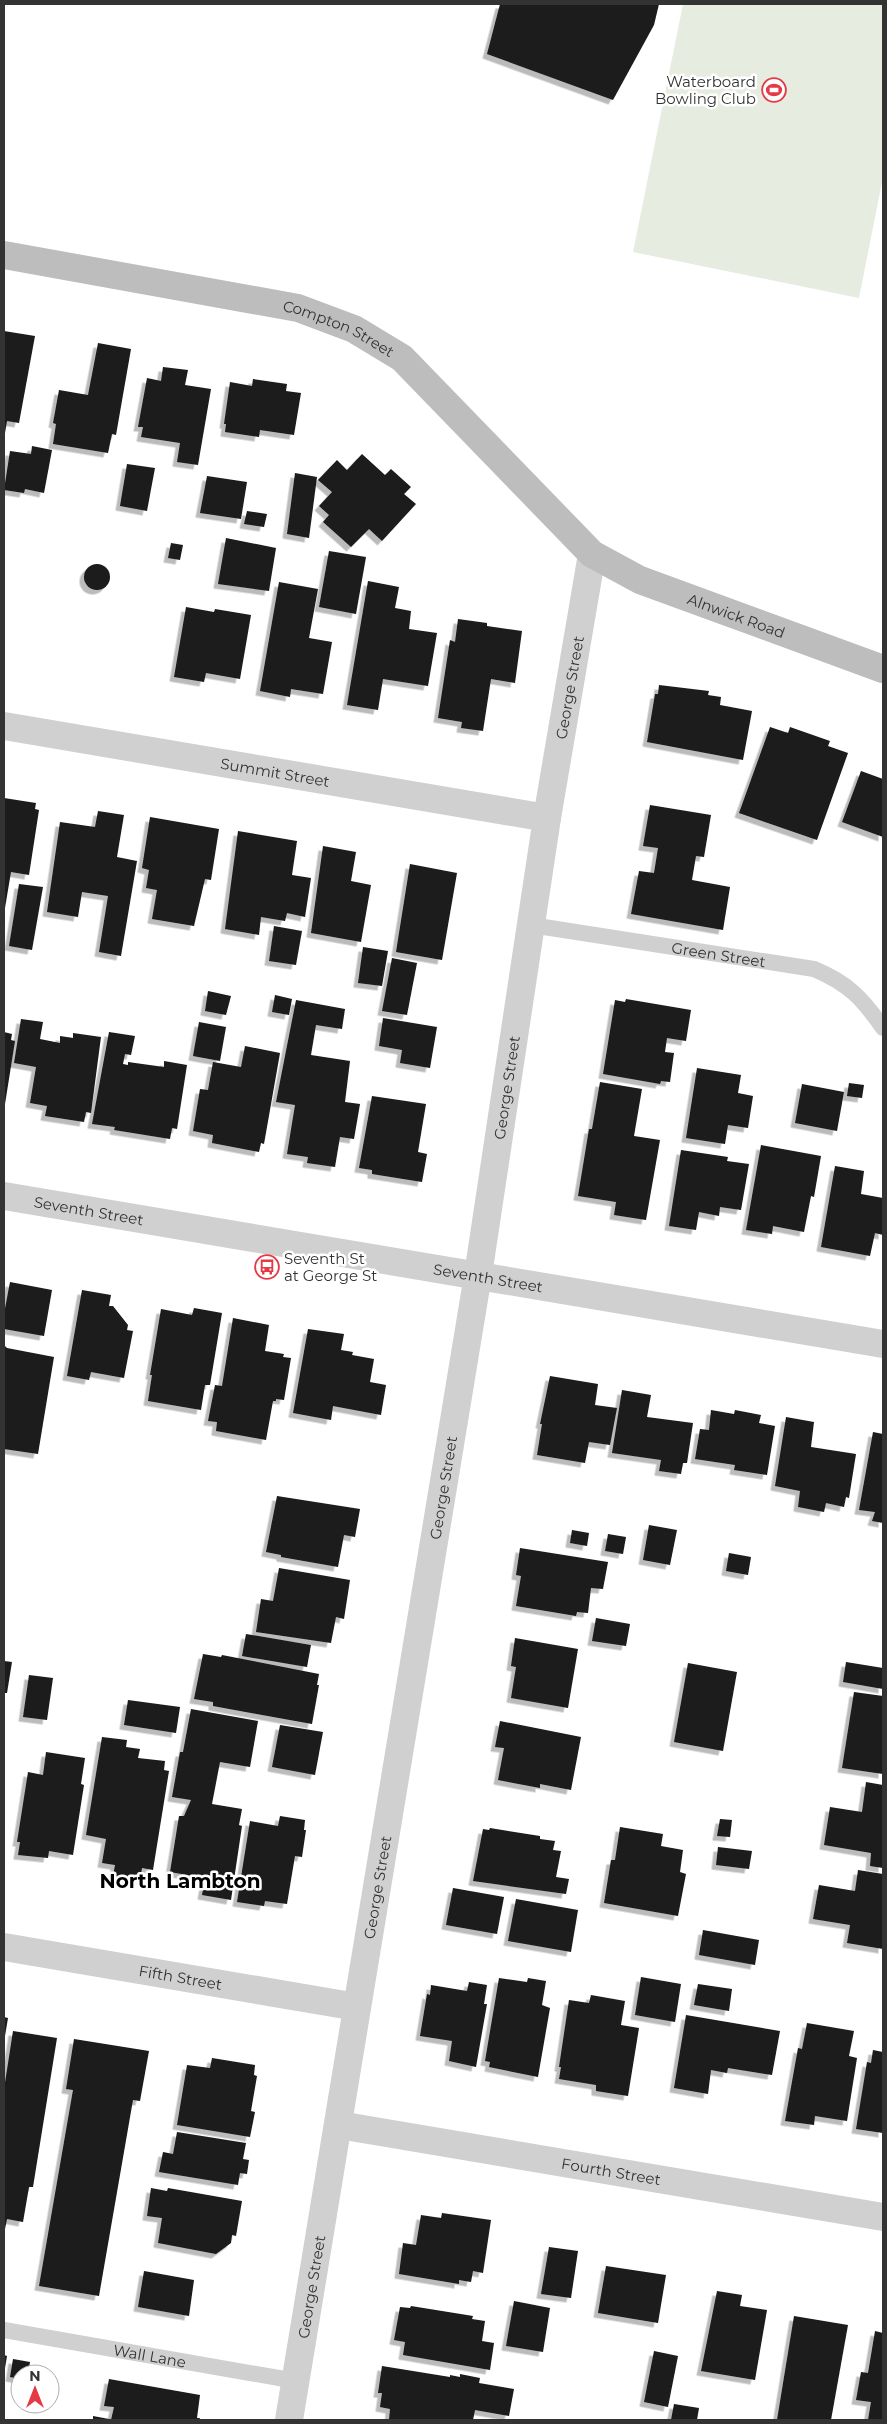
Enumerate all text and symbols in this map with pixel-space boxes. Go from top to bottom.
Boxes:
place label: Waterboard Bowling Club [655,72,756,108]
sports icon: Waterboard Bowling Club [761,77,787,103]
street label: Compton Street [282,296,398,361]
street label: Alnwick Road [685,589,788,642]
street label: George Street [551,634,587,741]
street label: Summit Street [219,753,331,791]
street label: Green Street [670,938,767,971]
street label: George Street [489,1035,523,1141]
street label: Seventh Street [33,1192,145,1229]
place label: Seventh St at George St [284,1249,377,1285]
bus stop icon: Seventh St at George St [254,1254,280,1280]
street label: Seventh Street [432,1259,544,1296]
street label: George Street [425,1434,461,1541]
street label: George Street [359,1834,395,1940]
district label: North Lambton [100,1869,260,1893]
street label: Fifth Street [137,1961,224,1993]
street label: Fourth Street [560,2153,662,2189]
street label: George Street [293,2234,329,2340]
street label: Wall Lane [112,2340,188,2371]
north arrow [10,2364,60,2414]
text: N [29,2367,41,2385]

